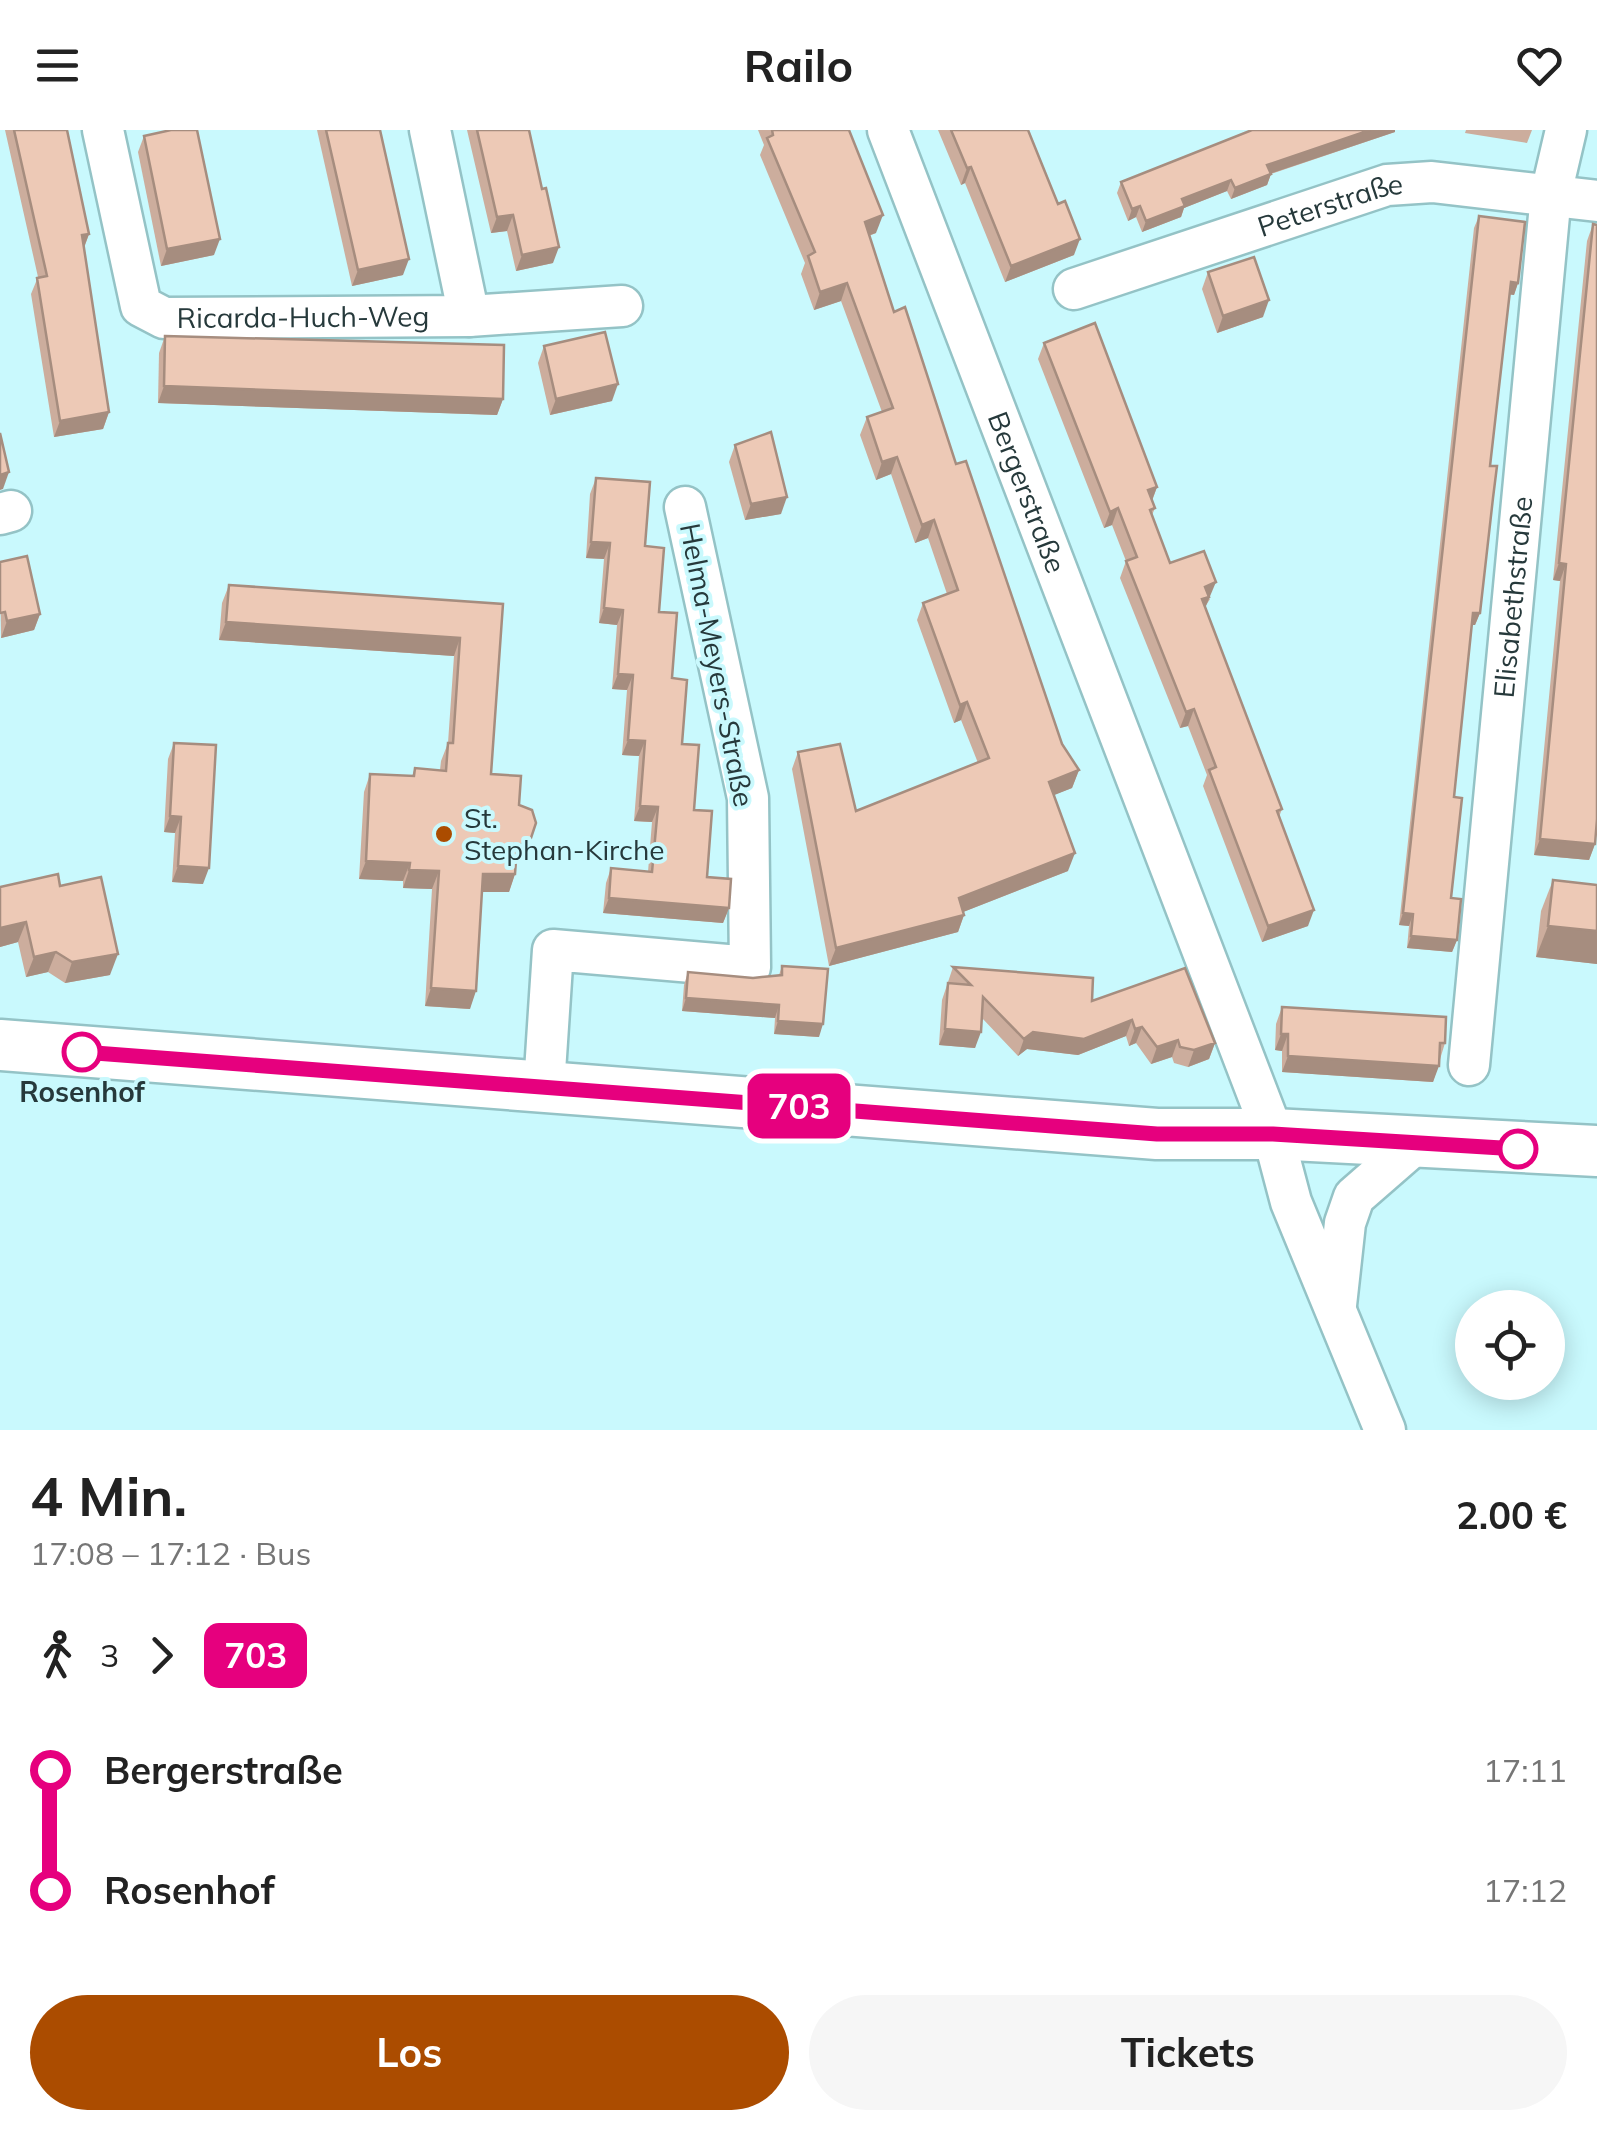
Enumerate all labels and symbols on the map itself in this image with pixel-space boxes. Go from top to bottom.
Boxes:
street label: Peterstraße [1253,166,1404,244]
street label: Ricarda-Huch-Weg [177,298,429,335]
street label: Bergerstraße [981,407,1074,578]
street label: Elisabethstraße [1486,495,1539,699]
street label: Helma-Meyers-Straße [673,520,762,810]
place label: St. Stephan-Kirche [464,800,665,867]
marker: St. Stephan-Kirche [433,823,455,845]
marker: Rosenhof [63,1033,101,1071]
place label: Rosenhof [19,1074,146,1109]
line badge: 703 [742,1074,856,1138]
unlabelled marker [1499,1130,1537,1168]

